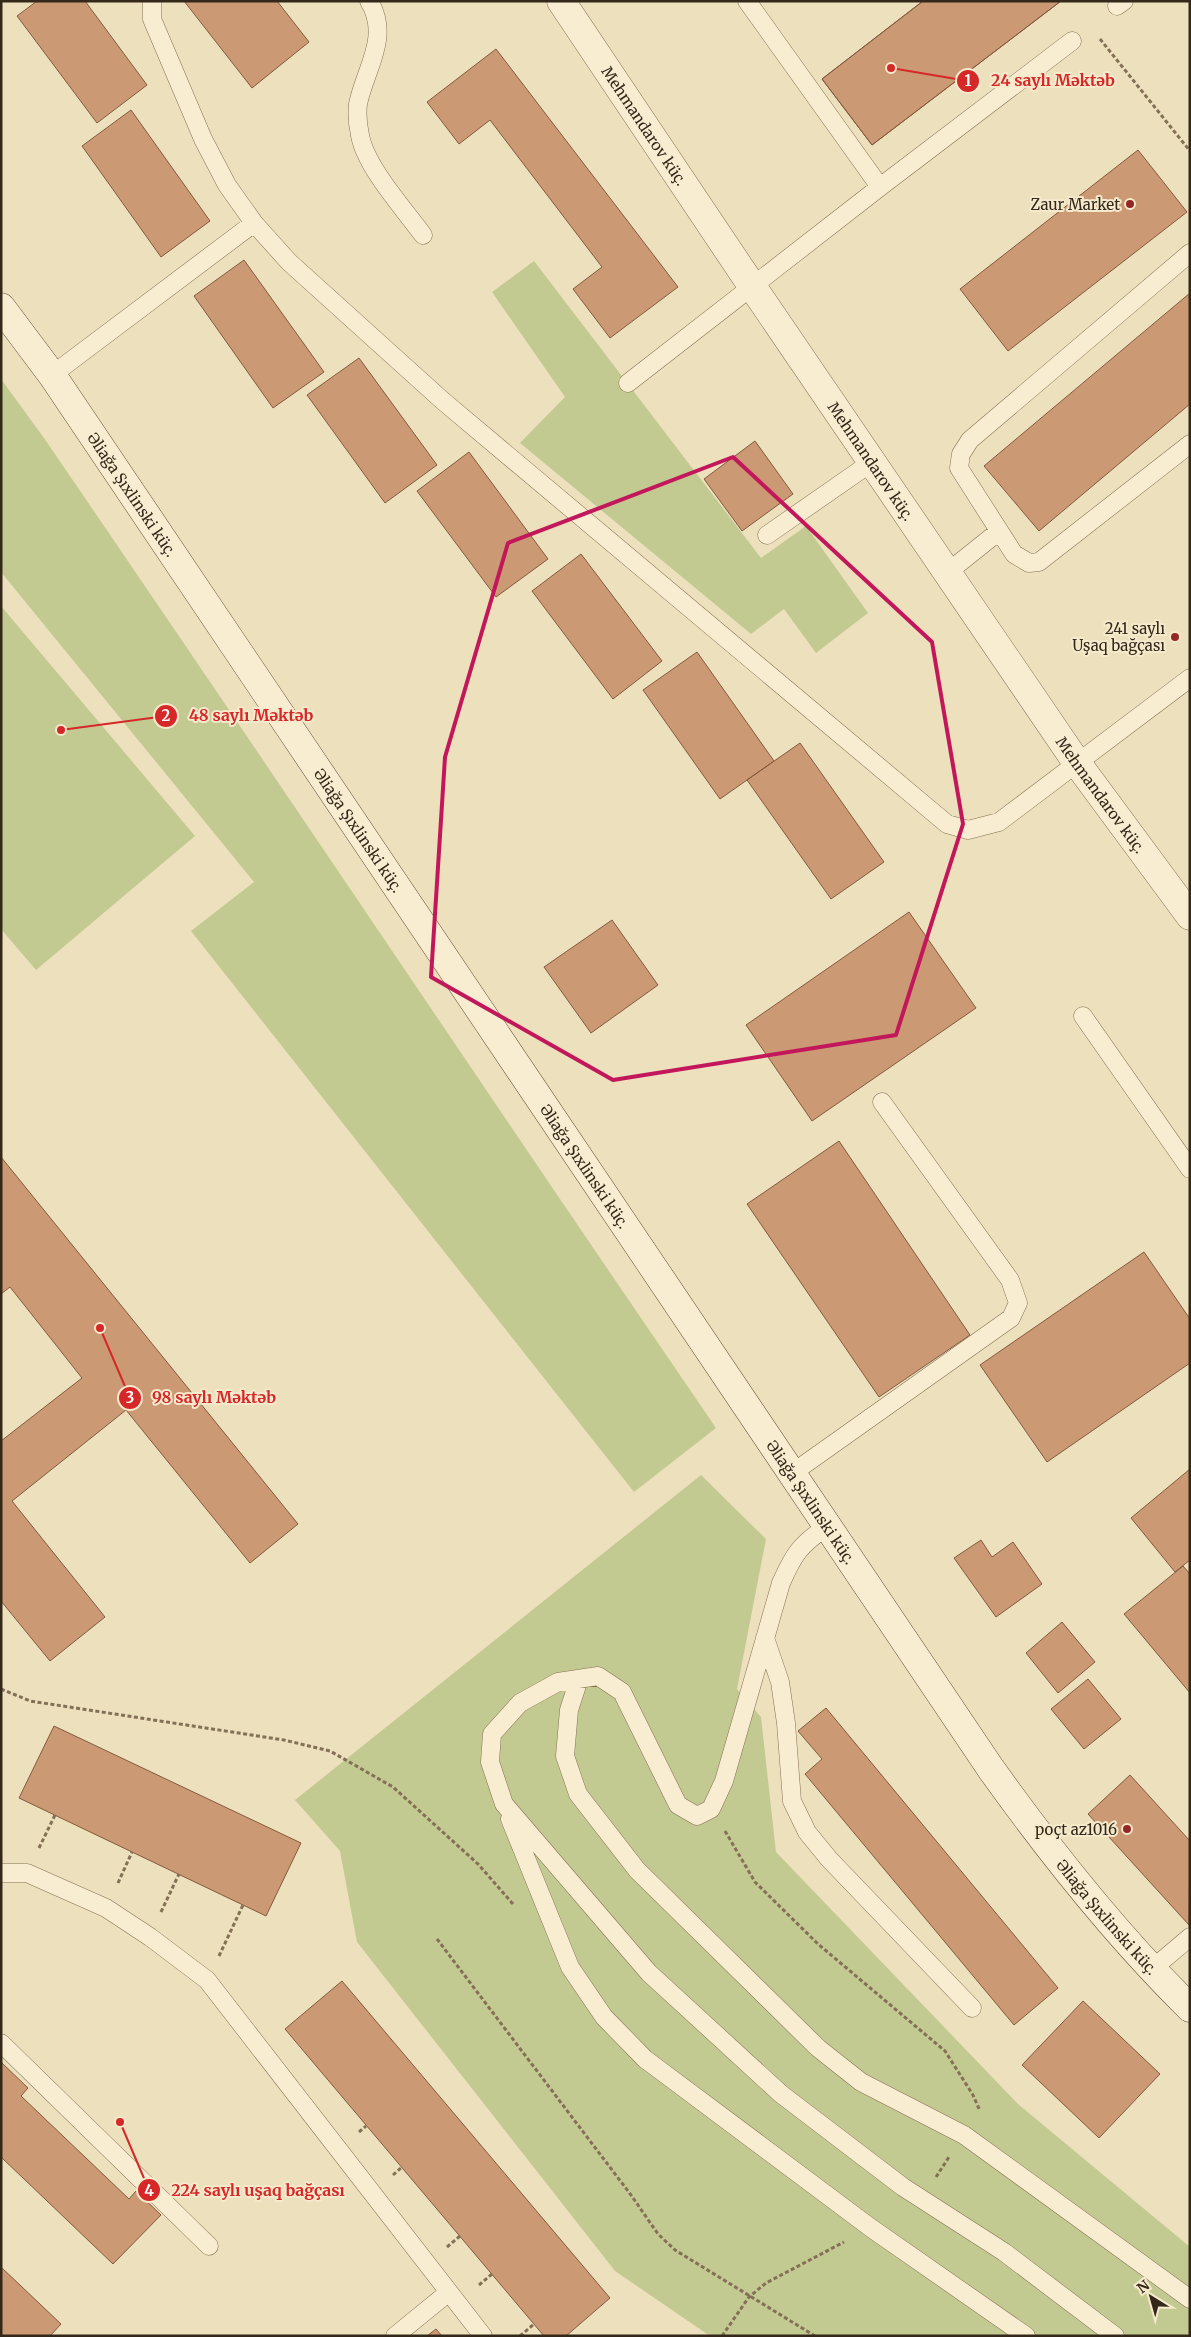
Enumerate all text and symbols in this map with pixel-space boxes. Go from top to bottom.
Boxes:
street label: Mehmandarov küç. [598,62,691,189]
callout: 24 saylı Məktəb [956,65,1125,96]
text: 24 saylı Məktəb [991,70,1115,90]
text: 1 [965,71,972,90]
place label: Zaur Market [1030,195,1120,214]
marker: Zaur Market [1124,198,1136,210]
street label: Mehmandarov küç. [824,398,918,524]
street label: Əliağa Şıxlinski küç. [84,429,181,560]
place label: 241 saylı Uşaq bağçası [1072,619,1165,655]
marker: 241 saylı Uşaq bağçası [1169,631,1181,643]
callout: 48 saylı Məktəb [153,700,323,731]
text: 48 saylı Məktəb [189,705,313,725]
text: 2 [162,706,171,725]
street label: Mehmandarov küç. [1052,733,1150,857]
street label: Əliağa Şıxlinski küç. [310,765,407,896]
street label: Əliağa Şıxlinski küç. [536,1101,633,1232]
callout: 98 saylı Məktəb [117,1382,286,1413]
text: 98 saylı Məktəb [152,1387,276,1407]
text: 3 [126,1388,134,1407]
street label: Əliağa Şıxlinski küç. [763,1437,860,1568]
place label: poçt az1016 [1035,1820,1117,1839]
marker: poçt az1016 [1121,1823,1133,1835]
street label: Əliağa Şıxlinski küç. [1053,1856,1162,1978]
callout: 224 saylı uşaq bağçası [137,2175,355,2206]
text: 224 saylı uşaq bağçası [171,2180,345,2200]
text: 4 [144,2181,154,2200]
north arrow [1126,2272,1176,2322]
text: N [1133,2276,1153,2297]

